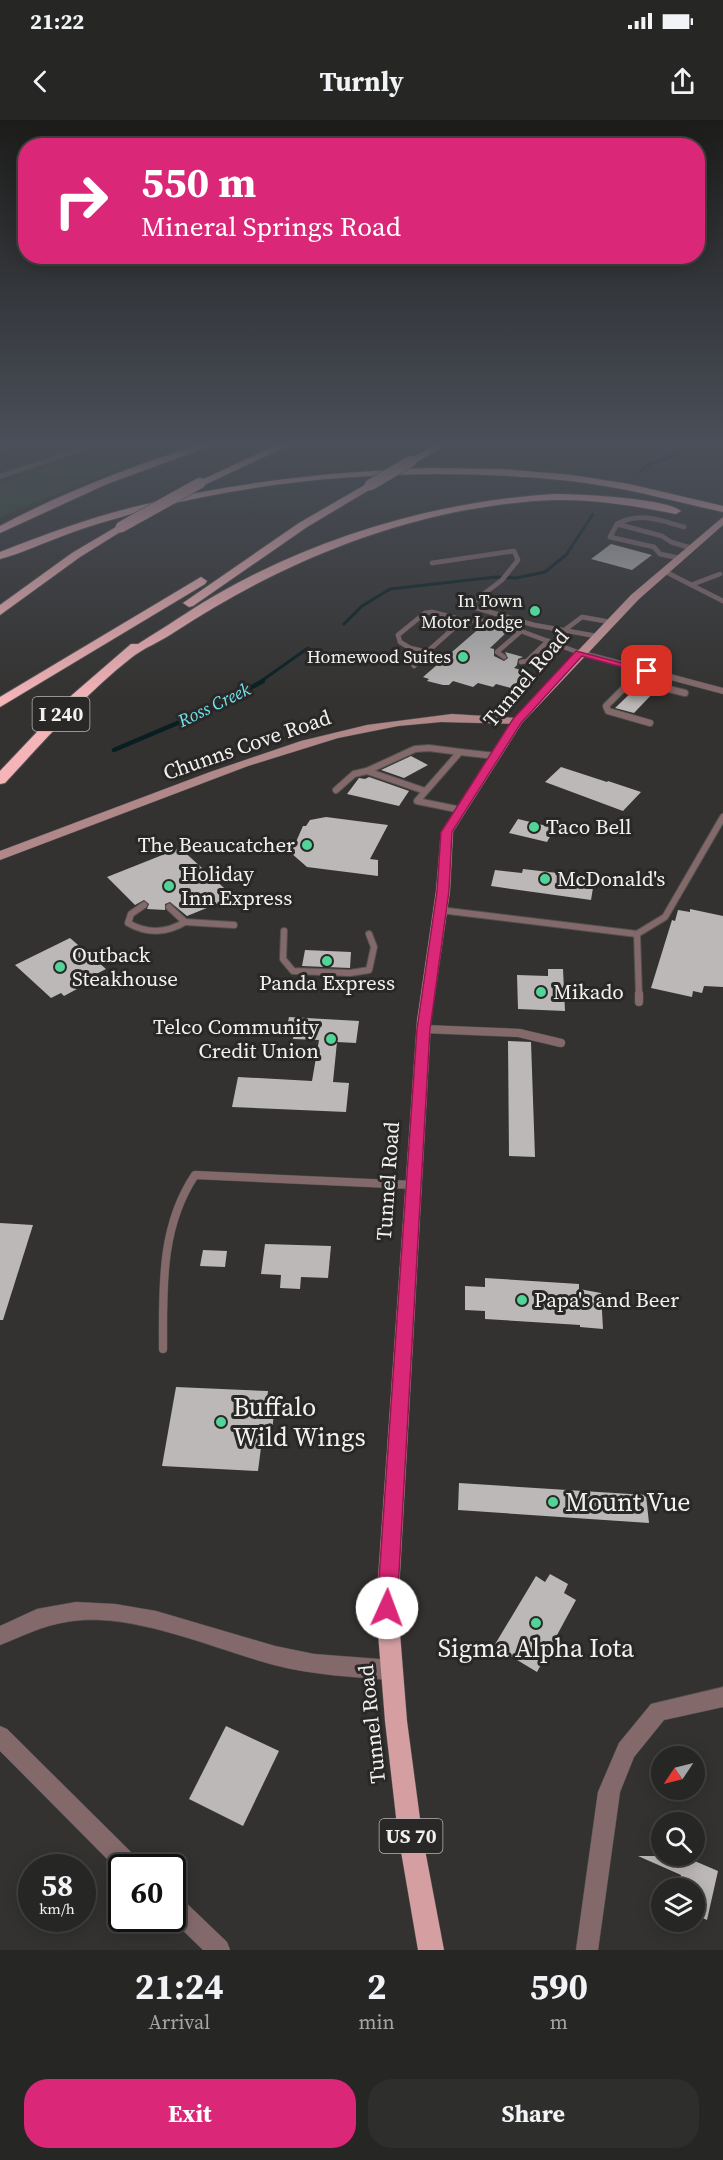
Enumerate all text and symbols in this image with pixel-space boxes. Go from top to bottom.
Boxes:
text: 21:22 [30,6,84,36]
text: Turnly [319,63,404,100]
icon: back [24,65,57,98]
icon: share [666,65,699,98]
text: 550 m [141,153,256,211]
icon: right [42,162,120,240]
text: Mineral Springs Road [141,208,401,245]
place label: In Town Motor Lodge [421,588,523,634]
marker: In Town Motor Lodge [528,604,542,618]
street label: Tunnel Road [476,623,575,733]
place label: Homewood Suites [307,644,451,669]
pin [621,645,672,696]
marker: Homewood Suites [456,650,470,664]
icon: arrive [630,654,663,687]
water label: Ross Creek [172,676,255,733]
road number: I 240 [32,697,90,731]
street label: Chunns Cove Road [159,702,335,787]
place label: Taco Bell [546,812,631,841]
marker: Taco Bell [527,820,541,834]
place label: The Beaucatcher [138,830,295,859]
marker: The Beaucatcher [300,838,314,852]
place label: Holiday Inn Express [181,859,292,912]
place label: McDonald's [557,864,665,893]
marker: McDonald's [538,872,552,886]
marker: Holiday Inn Express [162,879,176,893]
place label: Outback Steakhouse [72,940,178,993]
marker: Panda Express [320,954,334,968]
marker: Outback Steakhouse [53,960,67,974]
place label: Panda Express [259,968,395,997]
place label: Mikado [553,977,624,1006]
marker: Mikado [534,985,548,999]
place label: Telco Community Credit Union [153,1012,319,1065]
marker: Telco Community Credit Union [324,1032,338,1046]
street label: Tunnel Road [369,1120,406,1241]
place label: Papa's and Beer [534,1285,679,1314]
marker: Papa's and Beer [515,1293,529,1307]
place label: Buffalo Wild Wings [233,1389,366,1455]
marker: Buffalo Wild Wings [214,1415,228,1429]
place label: Mount Vue [565,1484,691,1520]
marker: Mount Vue [546,1495,560,1509]
position arrow [355,1576,419,1640]
marker: Sigma Alpha Iota [529,1616,543,1630]
place label: Sigma Alpha Iota [438,1630,635,1666]
street label: Tunnel Road [351,1663,392,1785]
north arrow [651,1746,705,1800]
map controls [651,1746,705,1932]
button: search [651,1812,705,1866]
road number: US 70 [380,1819,442,1853]
speed limit sign: 60 [108,1854,186,1932]
text: 58 [41,1865,73,1906]
button: layers [651,1878,705,1932]
text: km/h [39,1898,75,1919]
text: 21:24 [135,1962,224,2011]
text: 2 [367,1962,386,2011]
text: 590 [530,1962,588,2011]
text: Arrival [148,2008,210,2036]
text: min [359,2008,395,2036]
text: m [550,2008,568,2036]
button: Exit [24,2079,356,2148]
button: Share [368,2079,699,2148]

